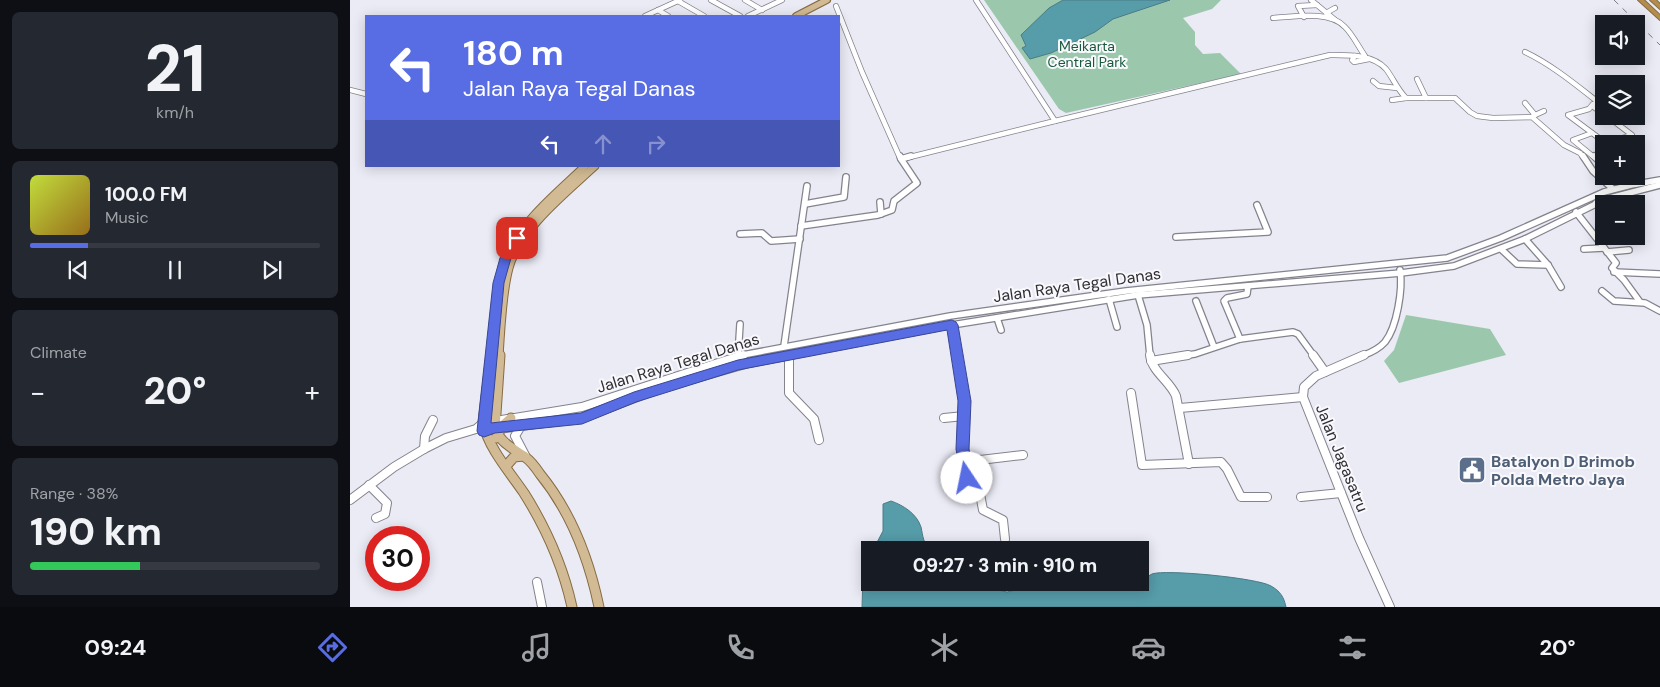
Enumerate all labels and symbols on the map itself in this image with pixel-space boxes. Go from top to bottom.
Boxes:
park label: Meikarta Central Park [1048,37,1126,71]
pin [496,217,538,259]
street label: Jalan Raya Tegal Danas [992,263,1162,307]
street label: Jalan Raya Tegal Danas [594,328,762,398]
street label: Jalan Jagasatru [1311,401,1373,515]
position arrow [940,451,992,503]
place label: Batalyon D Brimob Polda Metro Jaya [1491,451,1635,490]
public building icon: Batalyon D Brimob Polda Metro Jaya [1457,455,1487,485]
speed limit sign: 30 [365,526,430,591]

